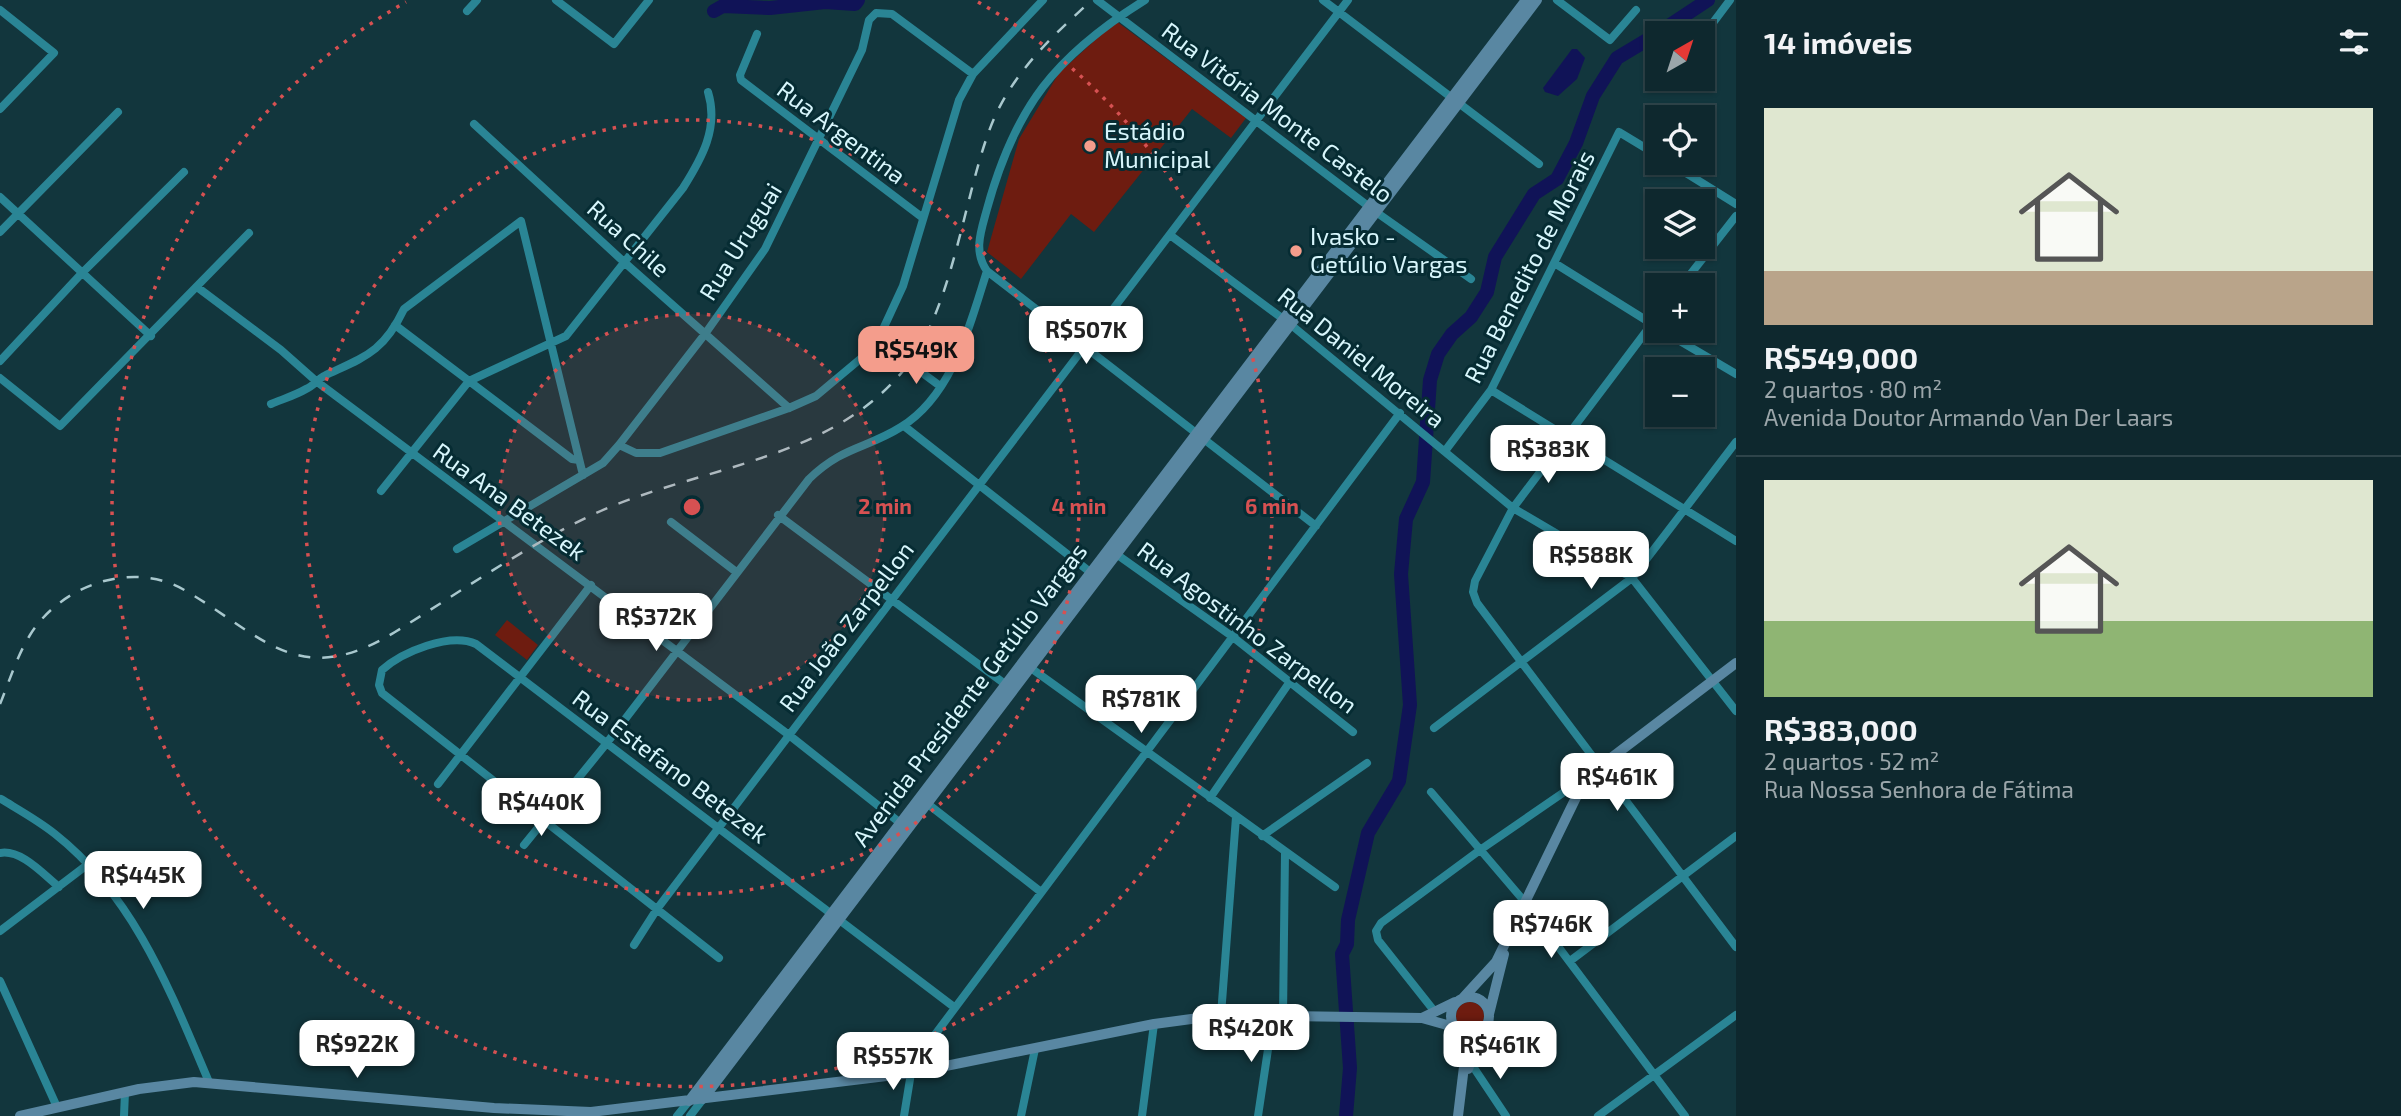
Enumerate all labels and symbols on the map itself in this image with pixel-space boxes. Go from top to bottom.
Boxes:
street label: Rua Vitória Monte Castelo [1157,15,1399,208]
north arrow [1645,21,1715,91]
street label: Rua Argentina [772,74,912,190]
place label: Estádio Municipal [1104,116,1211,173]
marker: Estádio Municipal [1082,138,1098,154]
street label: Rua Benedito de Morais [1457,145,1600,387]
street label: Rua Uruguai [692,177,787,305]
street label: Rua Chile [582,193,676,282]
place label: Ivasko - Getúlio Vargas [1310,221,1468,278]
marker: Ivasko - Getúlio Vargas [1288,243,1304,259]
street label: Rua Daniel Moreira [1273,281,1451,433]
pin: R$507K [1029,306,1143,366]
pin: R$549K [859,326,973,386]
pin: R$383K [1491,426,1605,485]
street label: Rua Ana Betezek [428,436,592,566]
text: 2 min [858,493,912,518]
text: 4 min [1052,493,1106,518]
text: 6 min [1245,493,1299,518]
centre of rings [680,495,704,519]
pin: R$588K [1534,532,1648,591]
street label: Rua João Zarpellon [772,535,919,717]
street label: Rua Agostinho Zarpellon [1132,535,1363,719]
street label: Avenida Presidente Getúlio Vargas [845,537,1092,851]
pin: R$372K [599,594,713,653]
pin: R$781K [1084,676,1198,735]
street label: Rua Estefano Betezek [568,683,774,849]
pin: R$461K [1560,754,1674,813]
pin: R$440K [484,778,598,838]
pin: R$445K [86,852,200,911]
pin: R$746K [1494,900,1608,960]
pin: R$420K [1194,1004,1308,1064]
pin: R$922K [300,1020,414,1080]
pin: R$461K [1443,1021,1557,1081]
pin: R$557K [836,1032,950,1092]

